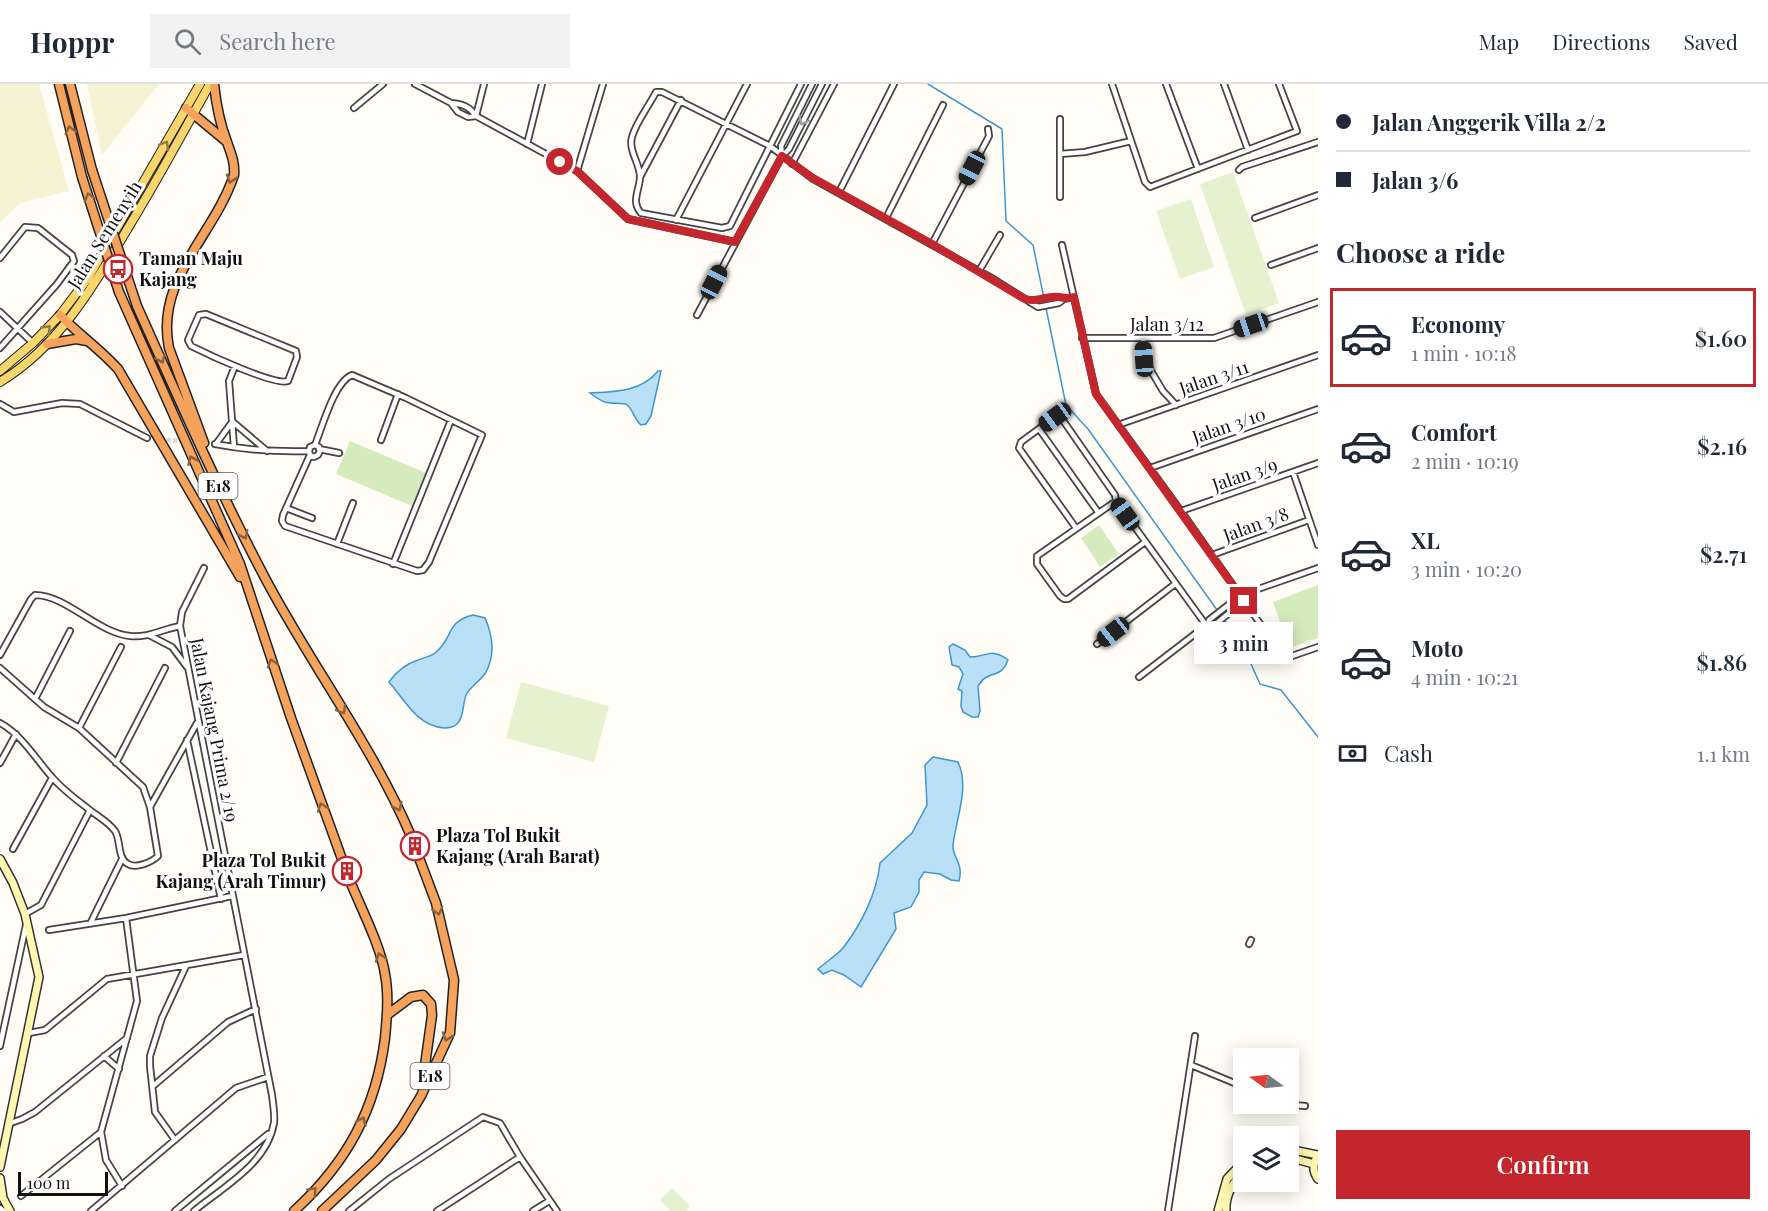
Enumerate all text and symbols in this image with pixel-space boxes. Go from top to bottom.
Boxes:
search box [150,14,570,68]
text: Hoppr [30,23,114,60]
icon: search [171,25,204,58]
text: Search here [219,26,336,56]
text: Map [1478,27,1519,55]
text: Directions [1552,27,1650,55]
text: Saved [1683,27,1738,55]
text: Jalan Anggerik Villa 2/2 [1372,107,1606,137]
one-way arrow [799,114,811,125]
one-way arrow [65,126,78,136]
one-way arrow [158,140,170,151]
route start [546,148,573,175]
car [956,148,988,188]
text: Jalan 3/6 [1372,165,1458,195]
one-way arrow [226,173,238,184]
street label: Jalan Semenyih [61,176,147,294]
one-way arrow [83,192,96,203]
text: Choose a ride [1336,234,1505,270]
place label: Taman Maju Kajang [139,246,243,291]
bus stop icon: Taman Maju Kajang [102,253,134,285]
car [698,262,730,302]
text: Economy [1411,309,1505,339]
car [1231,311,1271,339]
icon: car [1339,311,1393,365]
street label: Jalan 3/12 [1129,312,1204,336]
text: $1.60 [1695,323,1747,353]
one-way arrow [39,325,50,336]
text: 1 min · 10:18 [1411,339,1517,366]
car [1134,340,1154,378]
one-way arrow [153,352,165,363]
street label: Jalan 3/11 [1175,354,1252,400]
car [1035,399,1075,435]
street label: Jalan 3/10 [1188,401,1269,449]
text: Comfort [1411,417,1497,447]
icon: car [1339,419,1393,473]
text: $2.16 [1697,431,1747,461]
text: 2 min · 10:19 [1411,447,1519,474]
street label: Jalan 3/9 [1208,452,1280,497]
one-way arrow [187,455,199,466]
road number: E18 [198,473,238,499]
car [1107,494,1143,534]
street label: Jalan 3/8 [1219,501,1292,547]
text: XL [1411,525,1440,555]
icon: car [1339,527,1393,581]
one-way arrow [236,529,248,540]
text: $2.71 [1700,539,1747,569]
text: 3 min · 10:20 [1411,555,1522,582]
route end [1230,587,1257,614]
car [1093,614,1133,650]
callout: 3 min [1194,622,1294,664]
text: 3 min [1218,629,1269,656]
text: Moto [1411,633,1464,663]
street label: Jalan Kajang Prima 2/19 [185,635,245,824]
icon: car [1339,635,1393,689]
text: $1.86 [1697,647,1747,677]
one-way arrow [267,658,280,669]
text: 4 min · 10:21 [1411,663,1518,690]
one-way arrow [335,704,347,714]
icon: cash [1336,737,1369,770]
text: Cash [1384,738,1433,768]
text: 1.1 km [1697,740,1750,767]
one-way arrow [390,801,402,812]
one-way arrow [317,802,330,813]
place label: Plaza Tol Bukit Kajang (Arah Barat) [436,823,600,868]
building icon: Plaza Tol Bukit Kajang (Arah Barat) [399,830,431,862]
place label: Plaza Tol Bukit Kajang (Arah Timur) [155,848,327,893]
building icon: Plaza Tol Bukit Kajang (Arah Timur) [331,855,363,887]
one-way arrow [430,906,443,916]
one-way arrow [374,952,387,963]
one-way arrow [441,1031,454,1042]
north arrow [1233,1048,1299,1114]
map controls [1233,1048,1299,1192]
road number: E18 [410,1063,450,1089]
one-way arrow [355,1117,367,1128]
button: layers [1233,1126,1299,1192]
button: Confirm [1336,1130,1750,1199]
scale bar [18,1169,108,1196]
text: 100 m [27,1172,70,1193]
one-way arrow [306,1188,317,1198]

